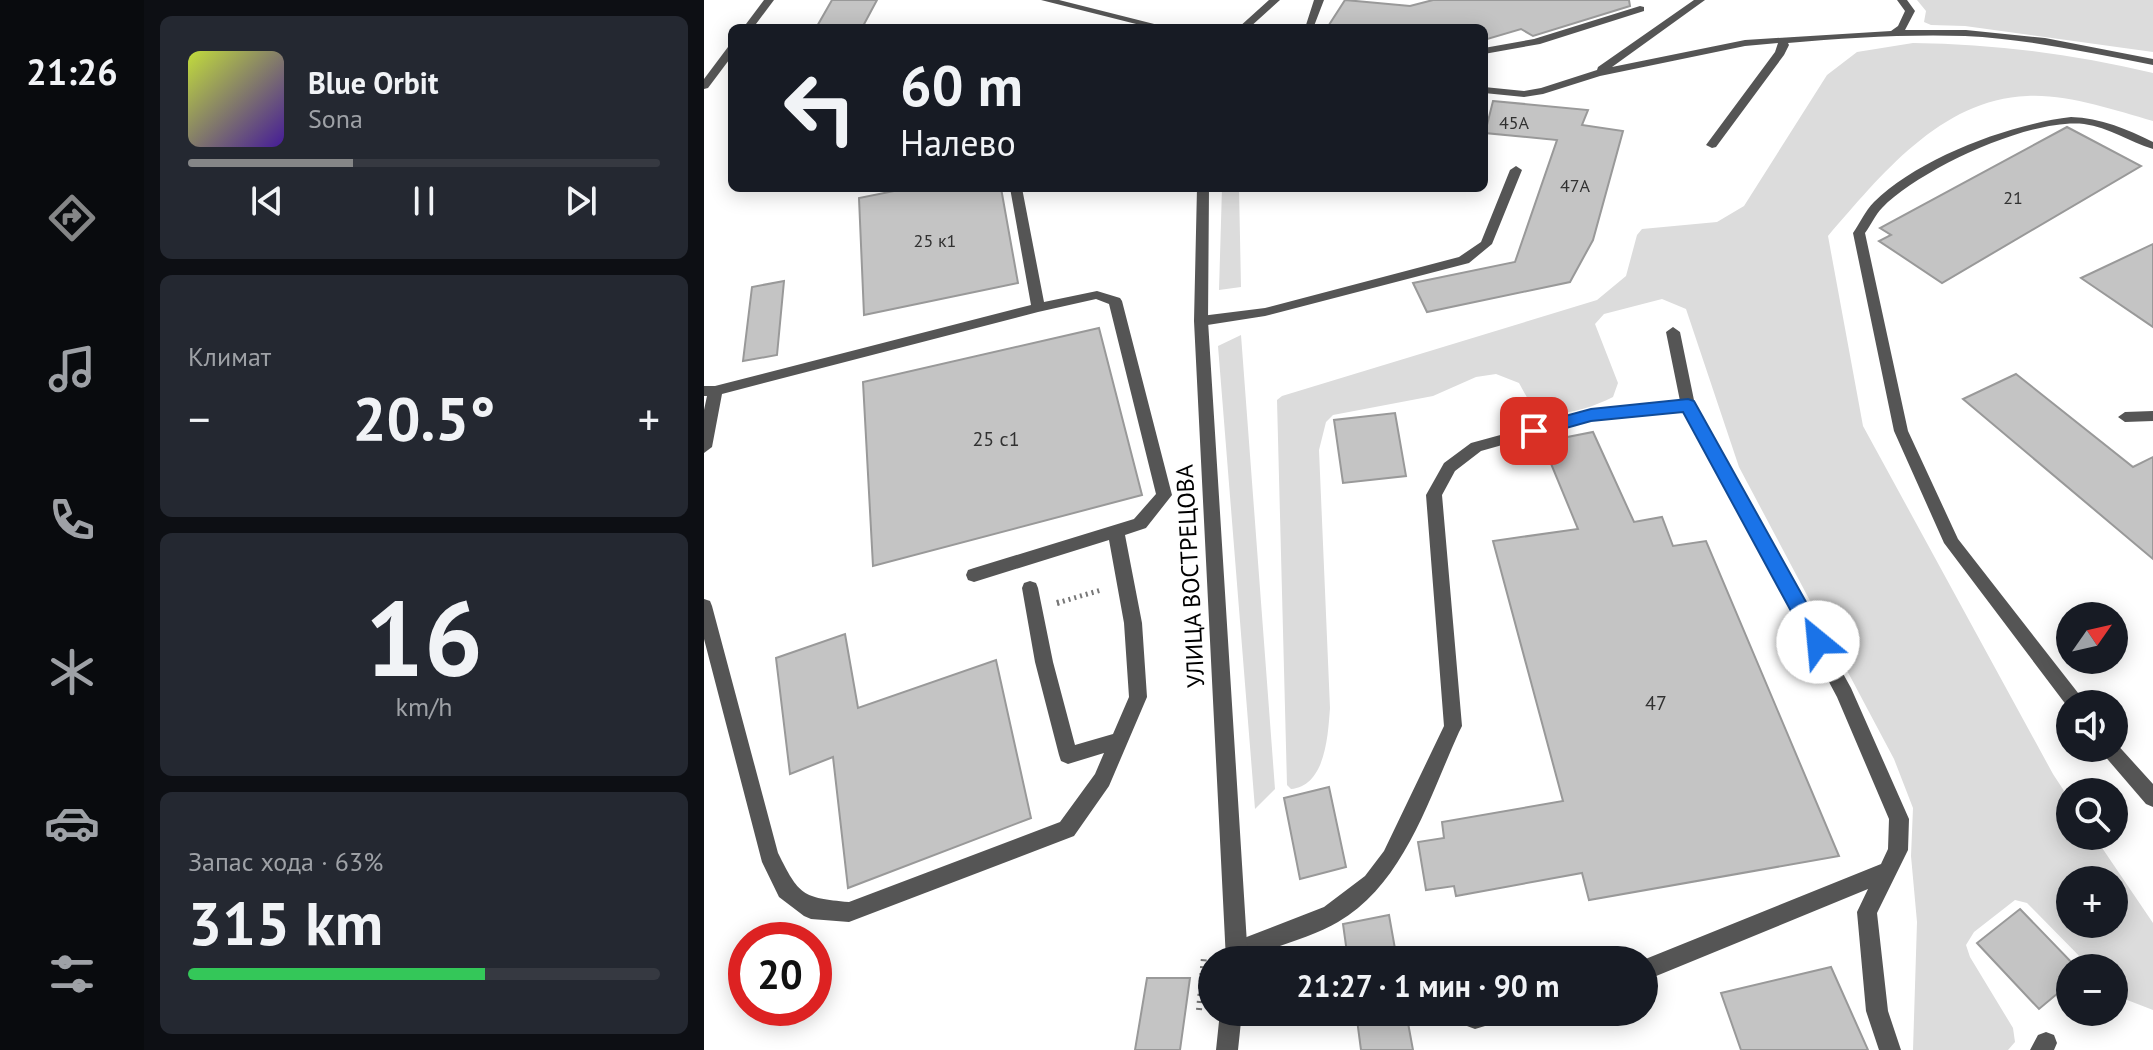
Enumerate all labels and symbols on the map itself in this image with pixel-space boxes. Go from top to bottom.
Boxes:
house number: 45А [1499,111,1530,134]
house number: 47А [1560,174,1591,197]
house number: 21 [2003,186,2023,209]
house number: 25 к1 [914,229,956,252]
pin [1500,397,1568,465]
house number: 25 с1 [972,426,1020,452]
street label: УЛИЦА ВОСТРЕЦОВА [1169,463,1211,689]
position arrow [1776,600,1860,684]
north arrow [2056,602,2128,674]
house number: 47 [1645,690,1667,716]
speed limit sign: 20 [728,922,832,1026]

